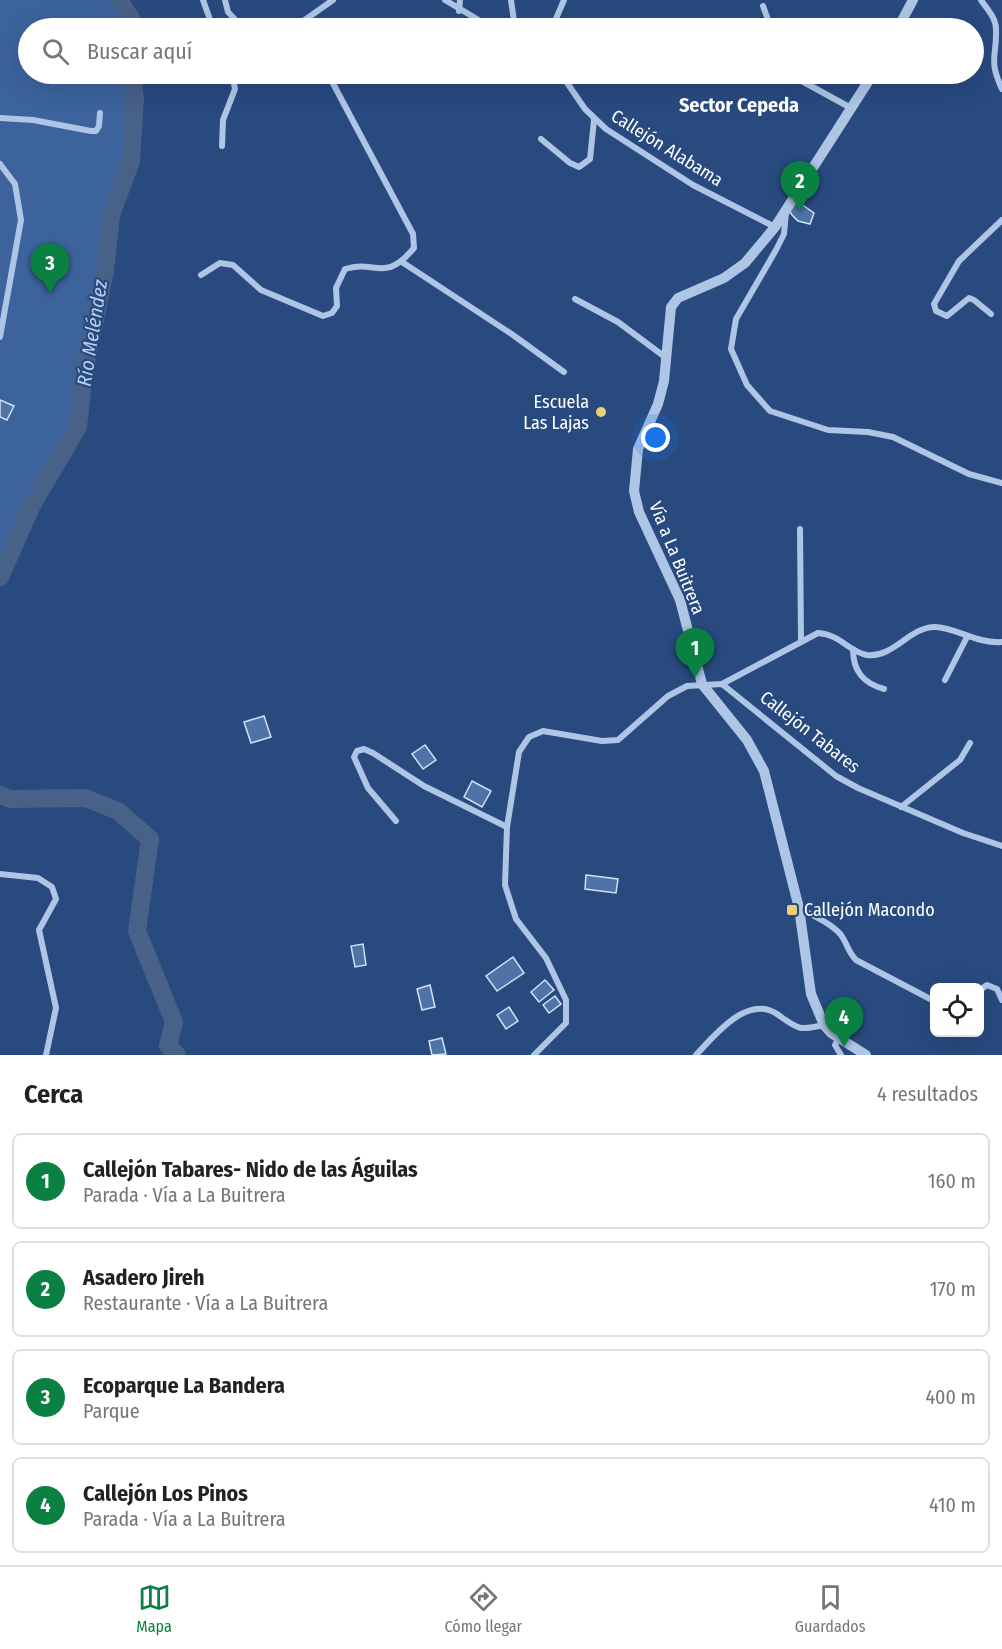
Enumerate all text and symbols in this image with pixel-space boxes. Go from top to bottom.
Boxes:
search box [18,18,984,84]
icon: search [39,35,72,68]
text: Buscar aquí [87,38,192,65]
district label: Sector Cepeda [679,93,799,117]
street label: Callejón Alabama [607,105,727,191]
pin: 2 [780,162,820,211]
pin: 3 [31,244,70,293]
water label: Río Meléndez [72,278,112,388]
place label: Escuela Las Lajas [523,391,589,434]
marker: Escuela Las Lajas [594,405,608,419]
your location [641,423,670,452]
street label: Vía a La Buitrera [644,498,710,618]
pin: 1 [676,628,714,678]
street label: Callejón Tabares [756,686,864,778]
place label: Callejón Macondo [804,899,935,921]
marker: Callejón Macondo [785,903,799,917]
map controls [930,983,984,1037]
button: locate [930,983,984,1037]
pin: 4 [824,998,864,1047]
text: Cerca [24,1079,83,1110]
text: 4 resultados [877,1082,978,1106]
text: Callejón Tabares- Nido de las Águilas [83,1156,418,1183]
text: 1 [41,1169,50,1193]
text: 160 m [928,1169,976,1193]
text: Parada · Vía a La Buitrera [83,1183,286,1207]
text: Asadero Jireh [83,1264,205,1291]
text: 2 [41,1277,50,1301]
text: 170 m [930,1277,976,1301]
text: Restaurante · Vía a La Buitrera [83,1291,328,1315]
text: Ecoparque La Bandera [83,1372,285,1399]
text: 3 [41,1385,50,1409]
text: 400 m [925,1385,976,1409]
text: Parque [83,1399,140,1423]
text: Callejón Los Pinos [83,1480,248,1507]
text: 4 [40,1493,51,1517]
text: 410 m [929,1493,976,1517]
text: Parada · Vía a La Buitrera [83,1507,286,1531]
tab: Mapa [136,1581,172,1636]
tab: Cómo llegar [445,1581,522,1636]
tab: Guardados [795,1581,866,1636]

